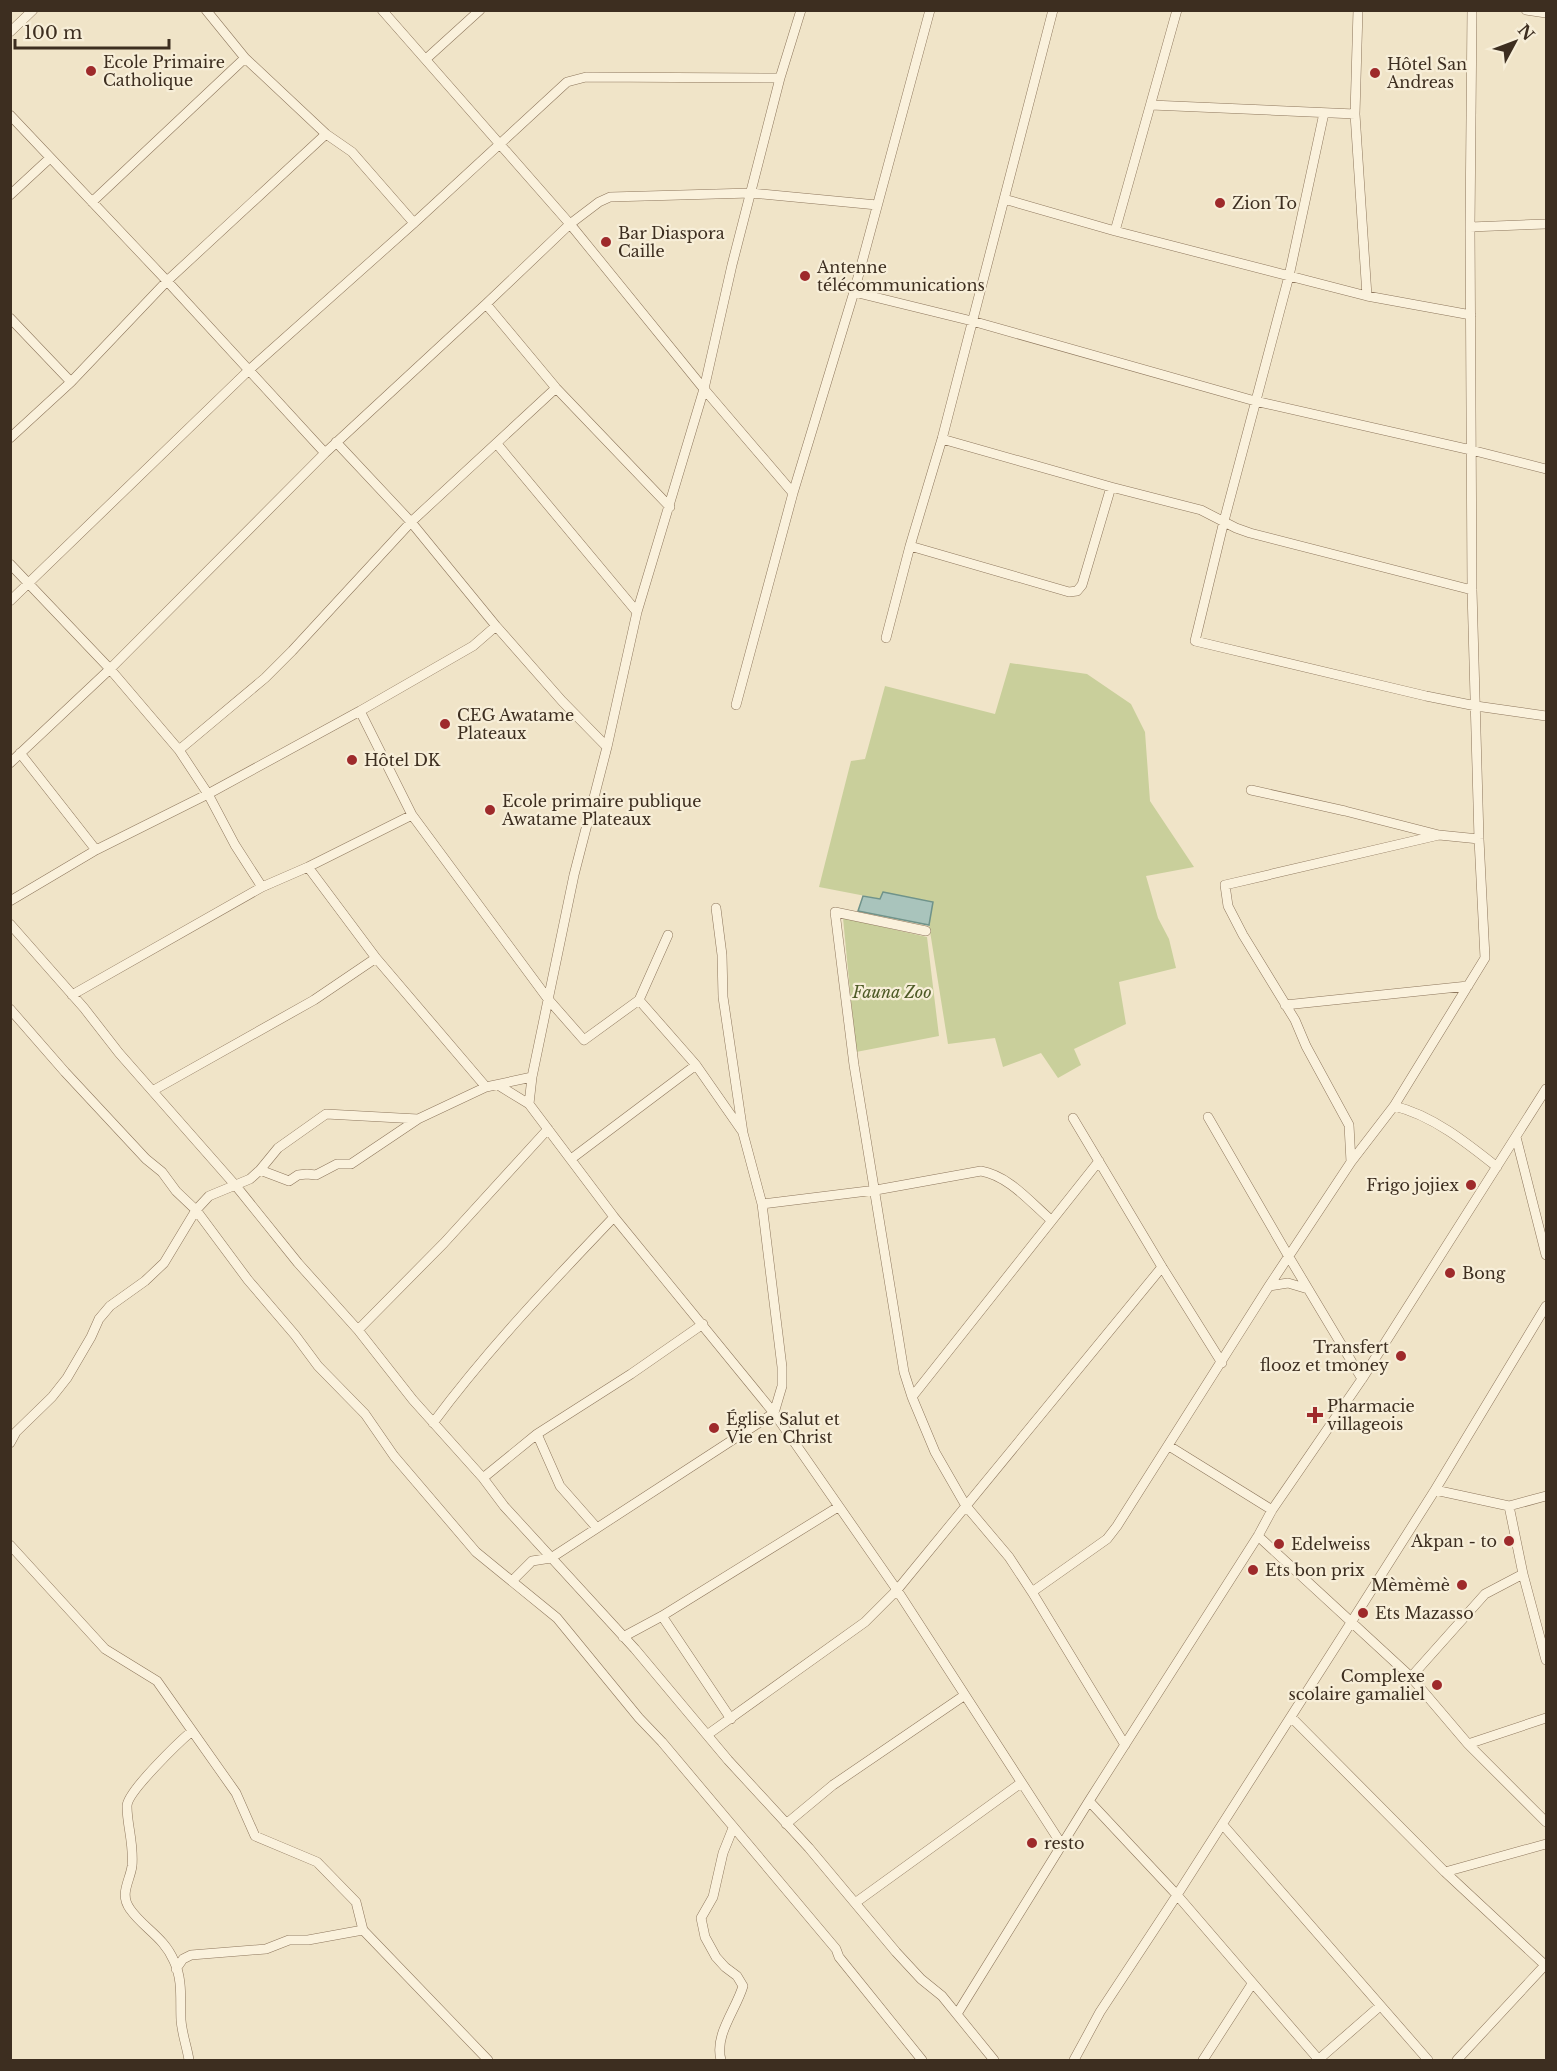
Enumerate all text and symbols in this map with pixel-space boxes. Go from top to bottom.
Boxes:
scale bar [15,12,170,50]
north arrow [1485,12,1545,72]
text: N [1514,20,1539,44]
text: 100 m [24,22,82,44]
place label: Ecole Primaire Catholique [103,52,225,90]
place label: Hôtel San Andreas [1386,54,1467,92]
marker: Ecole Primaire Catholique [84,64,98,78]
marker: Hôtel San Andreas [1368,66,1382,80]
place label: Zion To [1232,193,1297,213]
marker: Zion To [1213,196,1227,210]
place label: Bar Diaspora Caille [618,223,725,261]
marker: Bar Diaspora Caille [599,235,613,249]
place label: Antenne télécommunications [816,257,985,295]
marker: Antenne télécommunications [798,269,812,283]
place label: CEG Awatame Plateaux [457,705,574,743]
marker: CEG Awatame Plateaux [438,717,452,731]
place label: Hôtel DK [364,750,441,770]
marker: Hôtel DK [345,753,359,767]
place label: Ecole primaire publique Awatame Plateaux [501,791,701,829]
marker: Ecole primaire publique Awatame Plateaux [483,803,497,817]
park label: Fauna Zoo [851,982,932,1002]
place label: Frigo jojiex [1366,1175,1459,1195]
marker: Frigo jojiex [1464,1178,1478,1192]
place label: Bong [1462,1263,1506,1283]
marker: Bong [1443,1266,1457,1280]
place label: Transfert flooz et tmoney [1260,1337,1390,1375]
marker: Transfert flooz et tmoney [1394,1349,1408,1363]
place label: Pharmacie villageois [1327,1396,1415,1434]
marker: Pharmacie villageois [1308,1408,1322,1422]
place label: Église Salut et Vie en Christ [725,1409,840,1447]
marker: Église Salut et Vie en Christ [707,1421,721,1435]
place label: Akpan - to [1410,1531,1497,1551]
place label: Edelweiss [1291,1534,1370,1554]
marker: Akpan - to [1502,1534,1516,1548]
marker: Edelweiss [1272,1537,1286,1551]
place label: Ets bon prix [1265,1560,1365,1580]
marker: Ets bon prix [1246,1563,1260,1577]
place label: Mèmèmè [1371,1575,1450,1595]
marker: Mèmèmè [1455,1578,1469,1592]
place label: Ets Mazasso [1375,1603,1474,1623]
marker: Ets Mazasso [1356,1606,1370,1620]
place label: Complexe scolaire gamaliel [1288,1666,1425,1704]
marker: Complexe scolaire gamaliel [1430,1678,1444,1692]
place label: resto [1044,1833,1084,1853]
marker: resto [1025,1836,1039,1850]

